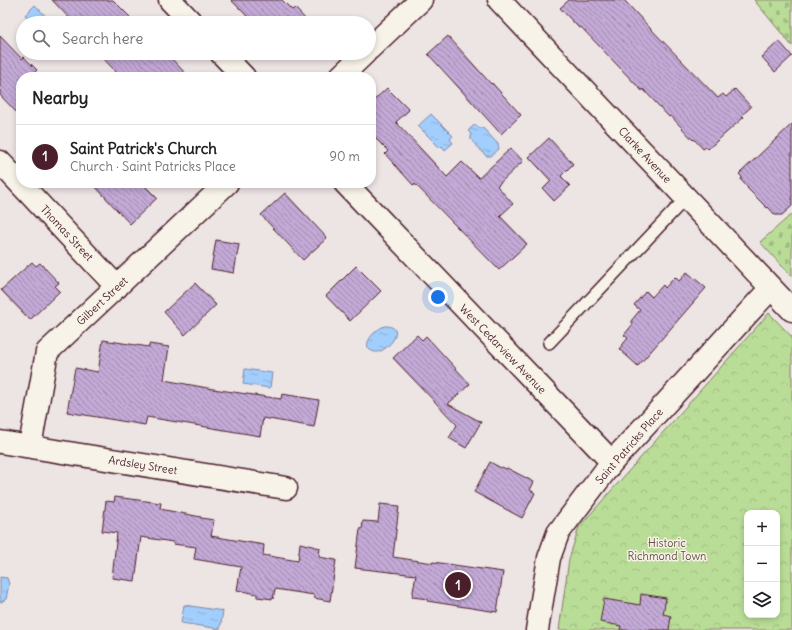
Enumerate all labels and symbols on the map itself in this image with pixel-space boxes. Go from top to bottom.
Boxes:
street label: Clarke Avenue [616,124,675,186]
street label: Thomas Street [38,202,97,264]
street label: Gilbert Street [73,274,131,328]
your location [428,287,448,307]
street label: West Cedarview Avenue [457,301,549,397]
street label: Saint Patricks Place [592,405,666,487]
street label: Ardsley Street [108,453,179,477]
park label: Historic Richmond Town [628,536,706,563]
pin: 1 [445,570,471,600]

